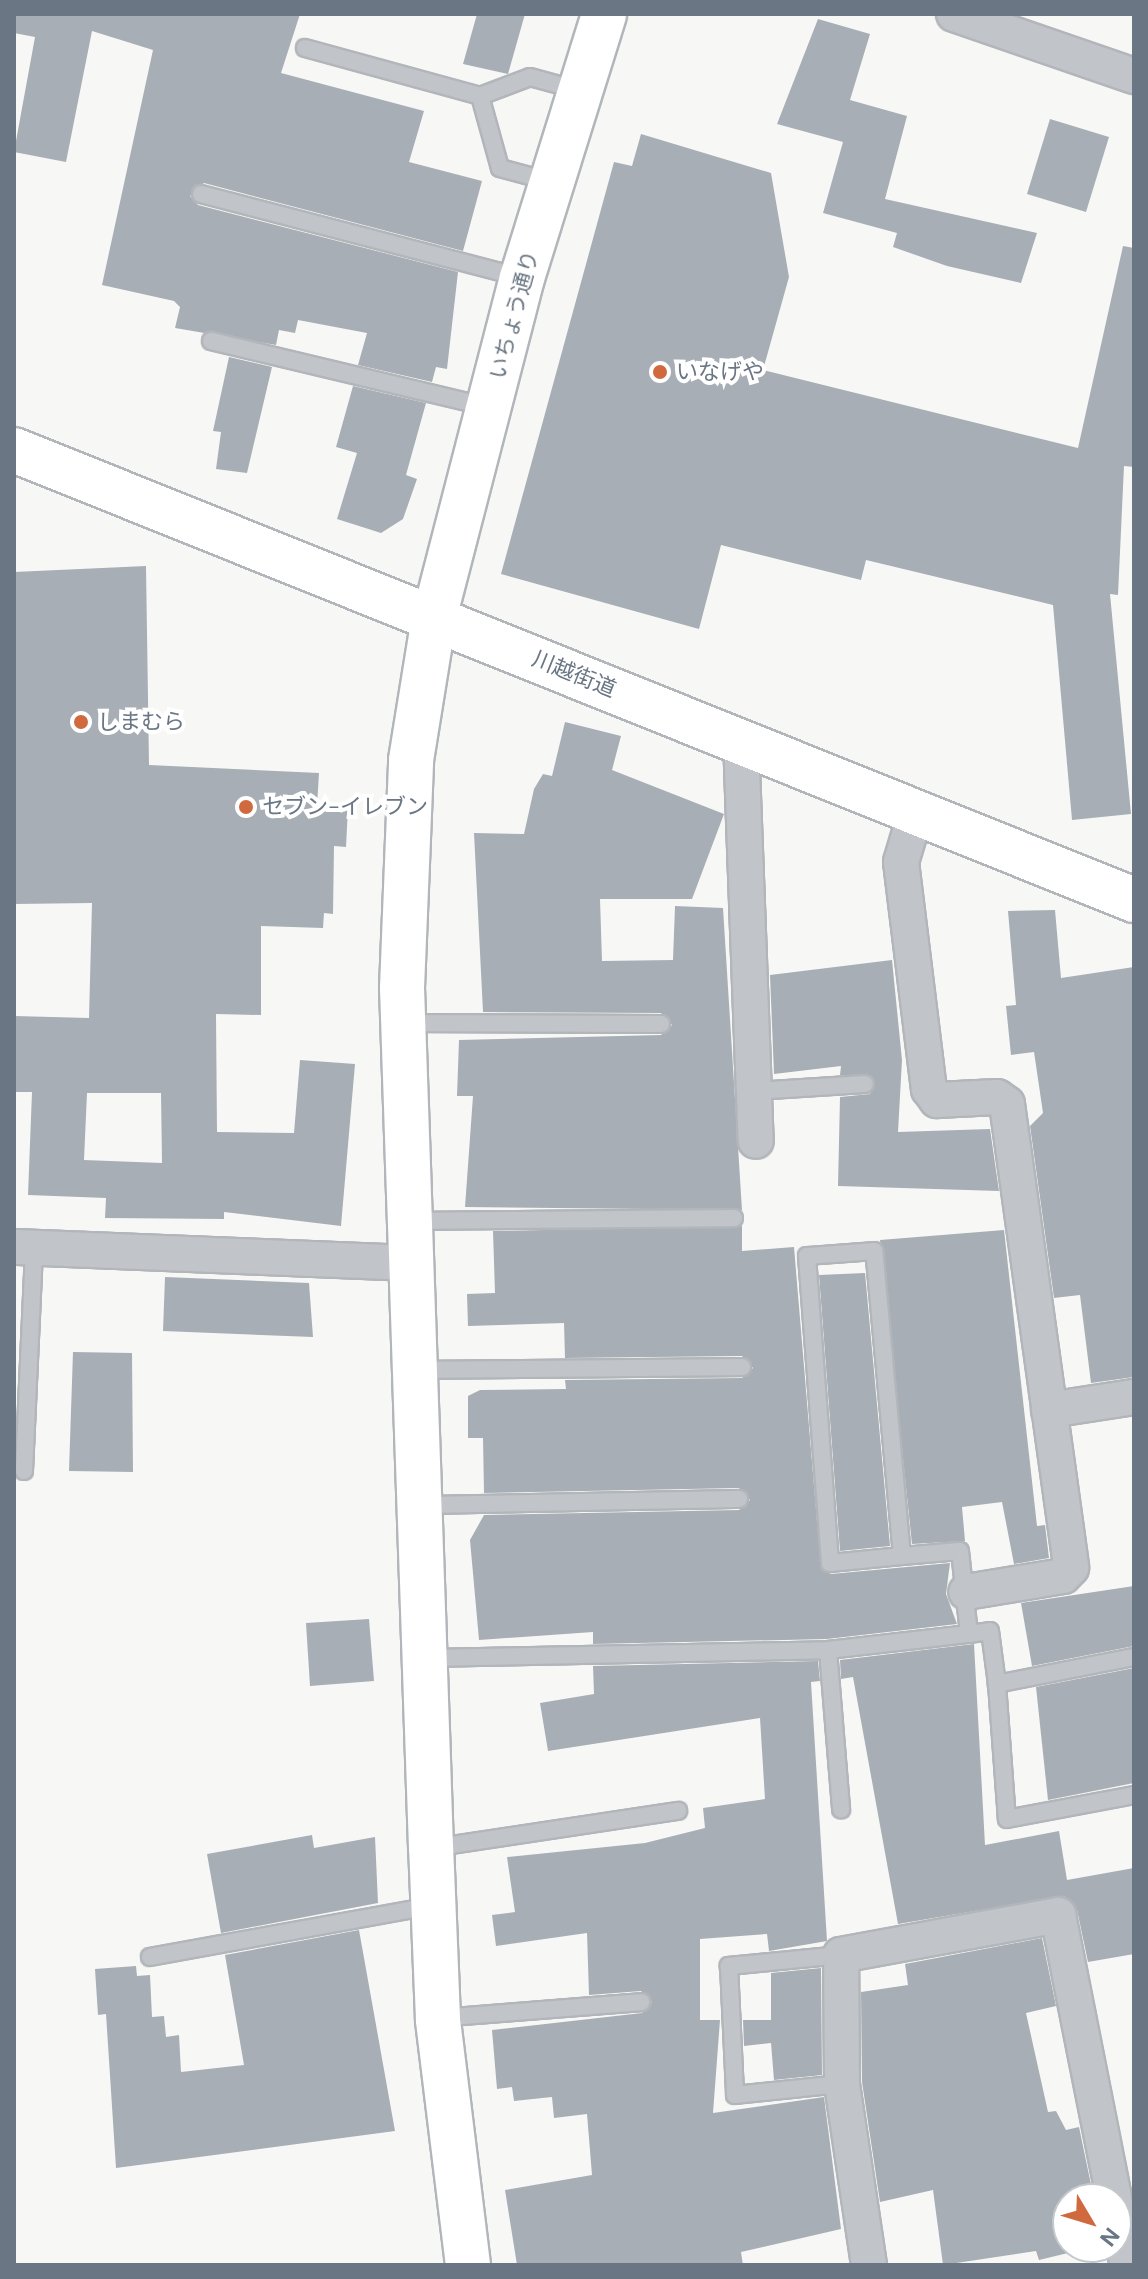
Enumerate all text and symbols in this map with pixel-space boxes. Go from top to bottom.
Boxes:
street label: いちょう通り [484,248,544,382]
place label: いなげや [676,359,764,385]
marker: いなげや [651,363,669,381]
street label: 川越街道 [528,645,620,703]
place label: しまむら [97,709,185,735]
marker: しまむら [72,713,90,731]
place label: セブン-イレブン [262,794,428,820]
marker: セブン-イレブン [237,798,255,816]
north arrow [1052,2183,1132,2263]
text: N [1093,2222,1126,2252]

